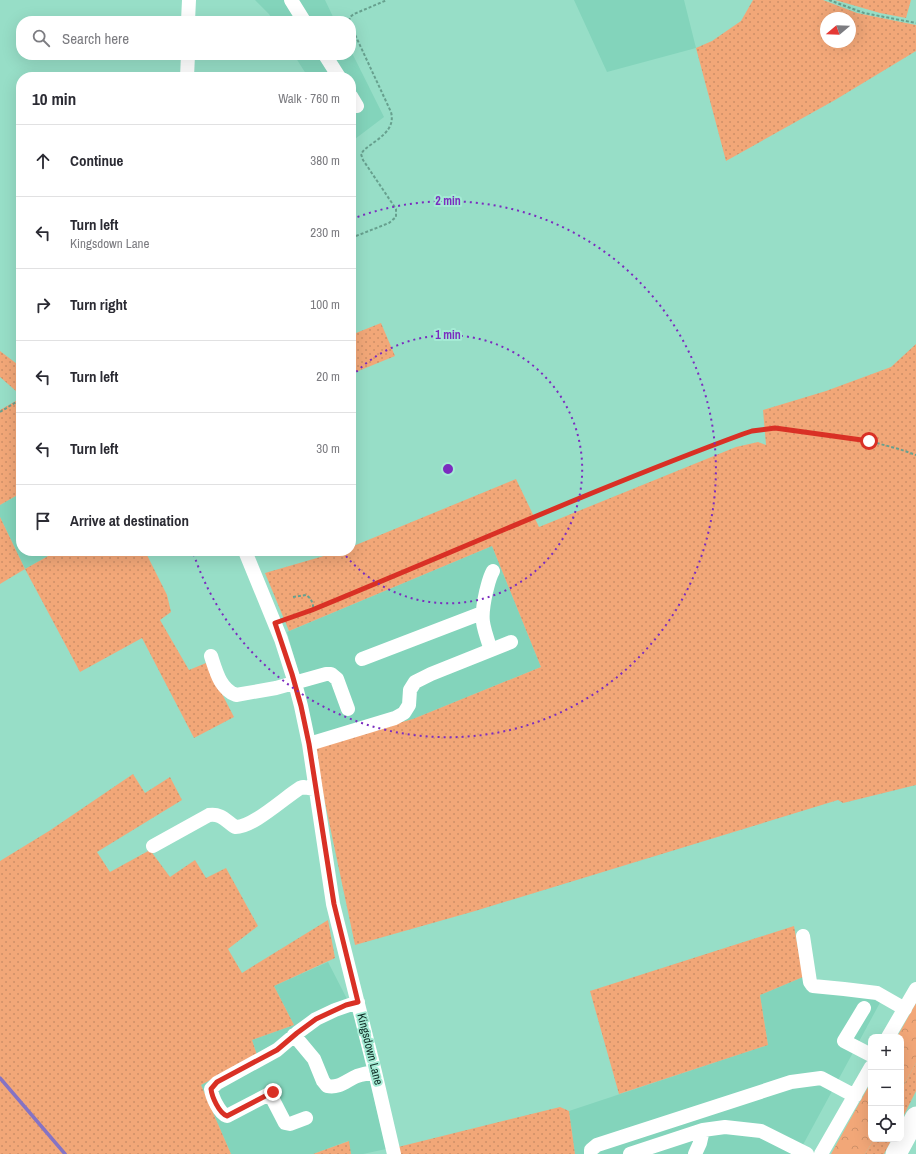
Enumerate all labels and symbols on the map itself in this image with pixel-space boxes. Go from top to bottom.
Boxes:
north arrow [820,12,856,48]
text: 2 min [435,193,461,209]
text: 1 min [435,327,461,343]
route start [860,432,878,450]
centre of rings [441,462,455,476]
street label: Kingsdown Lane [353,1011,387,1087]
route end [264,1083,282,1101]

